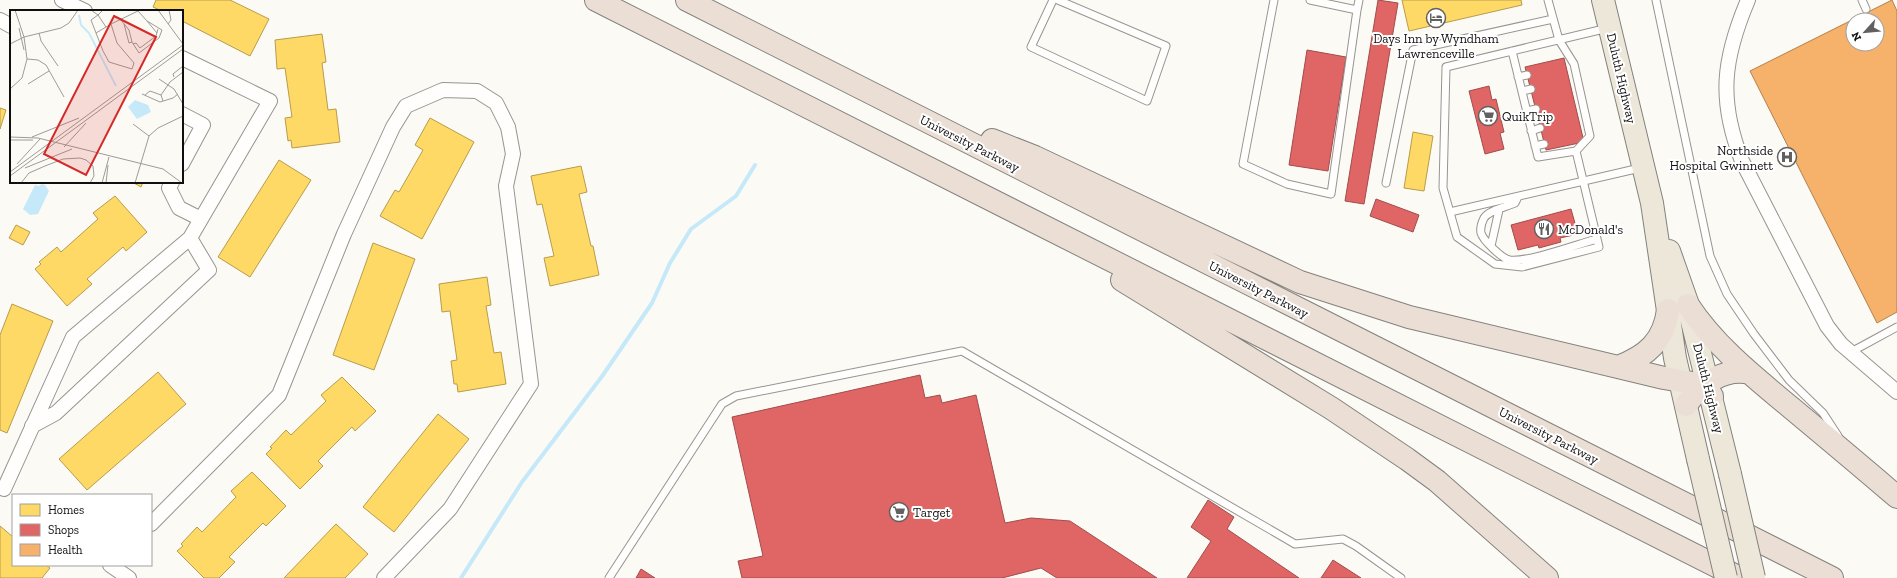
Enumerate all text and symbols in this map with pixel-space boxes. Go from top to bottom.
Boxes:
hotel icon: Days Inn by Wyndham Lawrenceville [1425,7,1447,29]
inset map [10,10,183,183]
north arrow [1845,12,1885,52]
text: N [1849,29,1864,43]
place label: Days Inn by Wyndham Lawrenceville [1373,31,1500,61]
street label: Duluth Highway [1604,31,1639,125]
supermarket icon: QuikTrip [1477,105,1499,127]
place label: QuikTrip [1502,109,1553,124]
street label: University Parkway [917,112,1022,175]
place label: Northside Hospital Gwinnett [1670,143,1773,173]
hospital icon: Northside Hospital Gwinnett [1776,146,1798,168]
restaurant icon: McDonald's [1533,218,1555,240]
place label: McDonald's [1558,222,1624,237]
street label: University Parkway [1206,258,1311,321]
street label: Duluth Highway [1690,341,1727,435]
street label: University Parkway [1496,404,1601,467]
legend [12,494,152,566]
supermarket icon: Target [888,501,910,523]
text: Homes [48,503,84,517]
place label: Target [913,505,951,520]
text: Shops [48,523,79,537]
text: Health [48,543,83,557]

